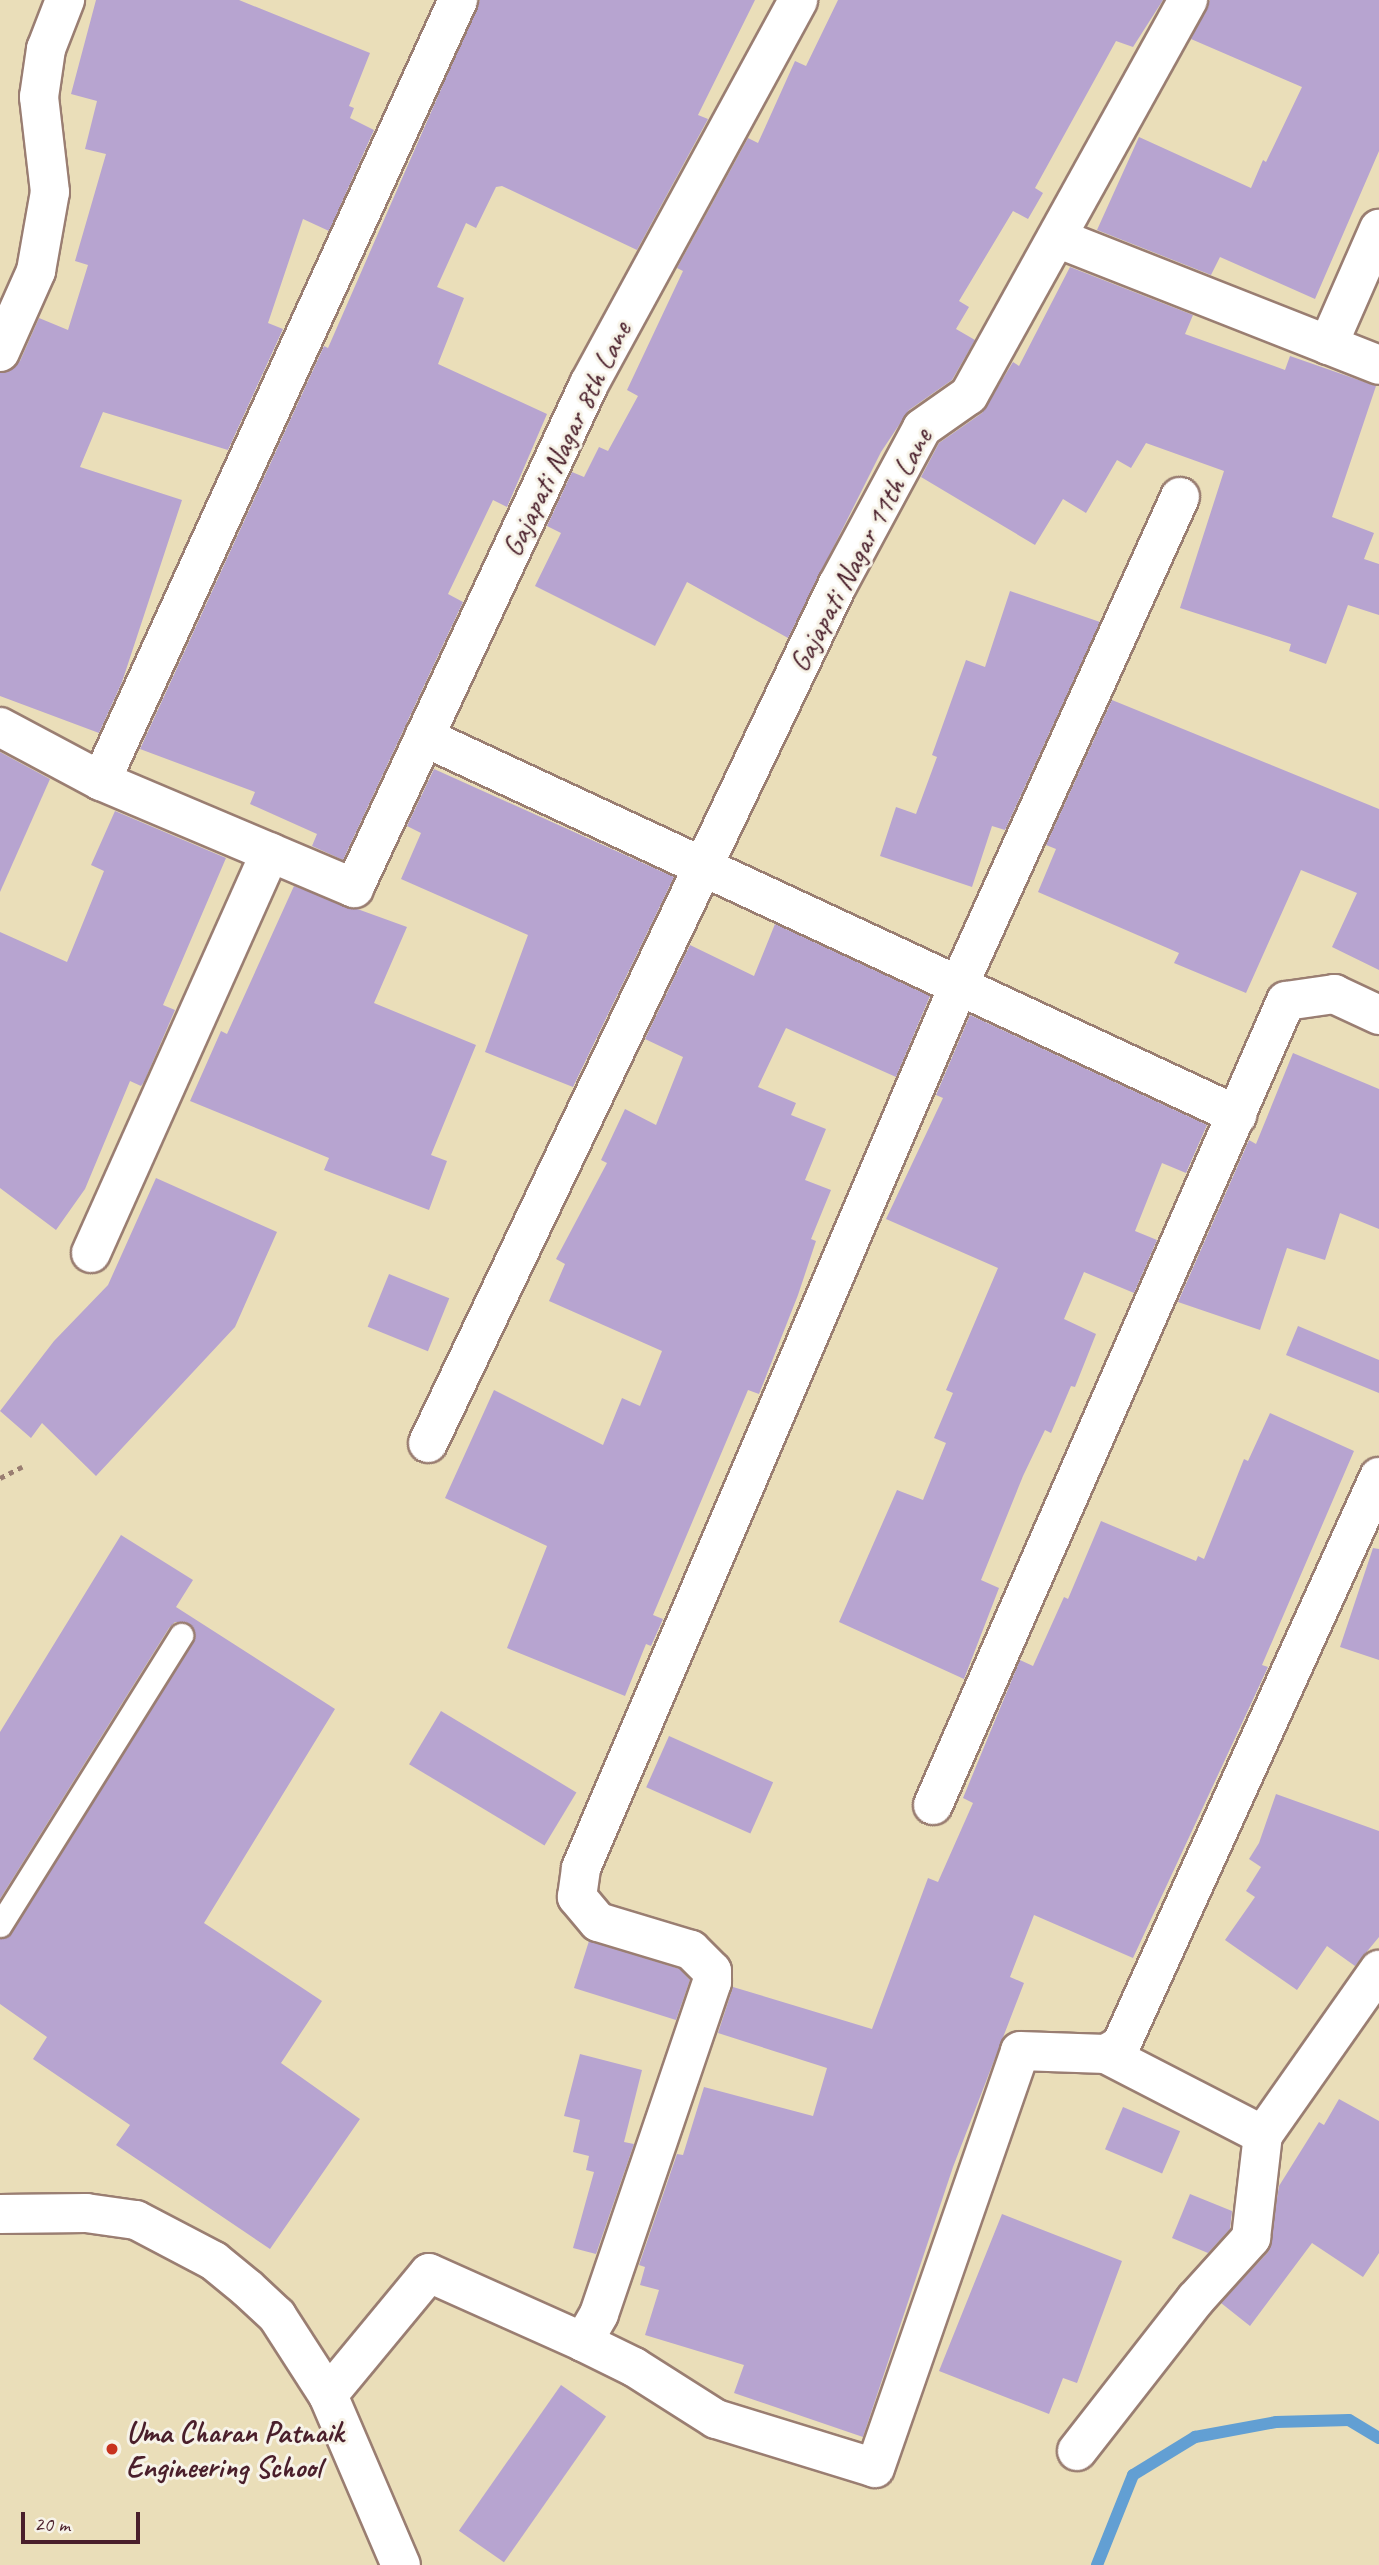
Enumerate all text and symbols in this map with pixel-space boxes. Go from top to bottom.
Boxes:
street label: Gajapati Nagar 8th Lane [493,315,639,563]
street label: Gajapati Nagar 11th Lane [780,422,940,678]
place label: Uma Charan Patnaik Engineering School [126,2414,344,2484]
marker: Uma Charan Patnaik Engineering School [104,2441,120,2457]
scale bar [24,2498,144,2542]
text: 20 m [34,2511,70,2537]

